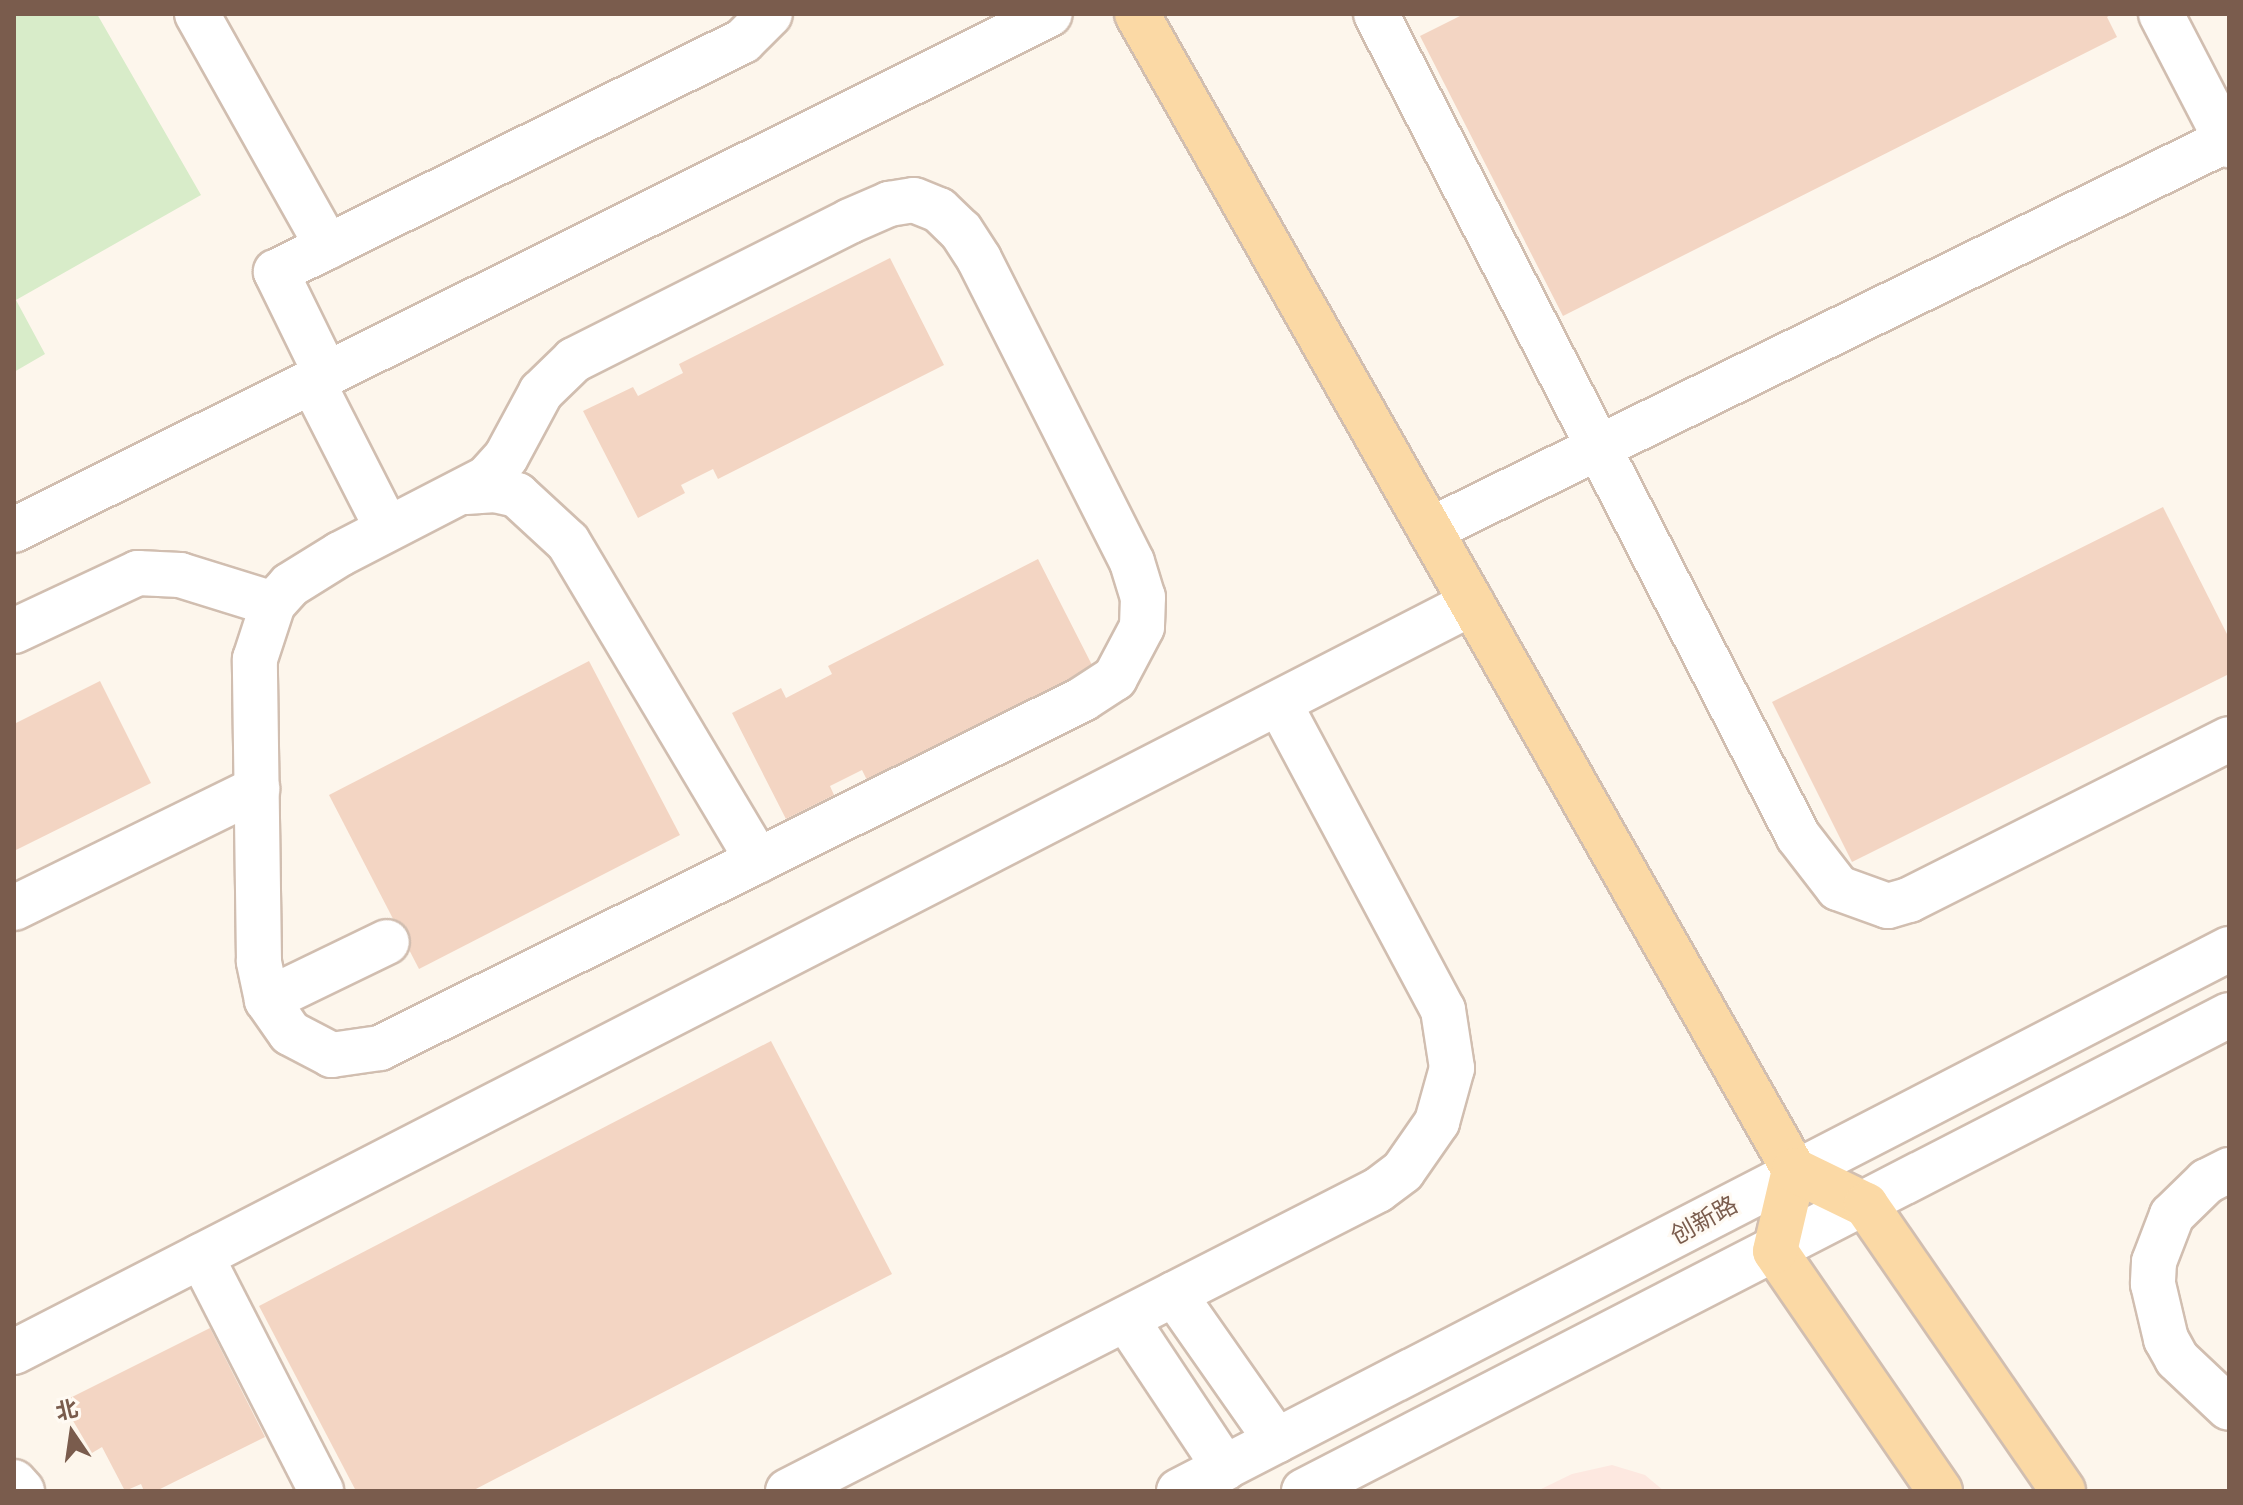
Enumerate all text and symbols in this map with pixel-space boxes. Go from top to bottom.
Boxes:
street label: 创新路 [1666,1190,1742,1250]
north arrow [32,1393,112,1473]
text: 北 [53,1393,80,1426]

